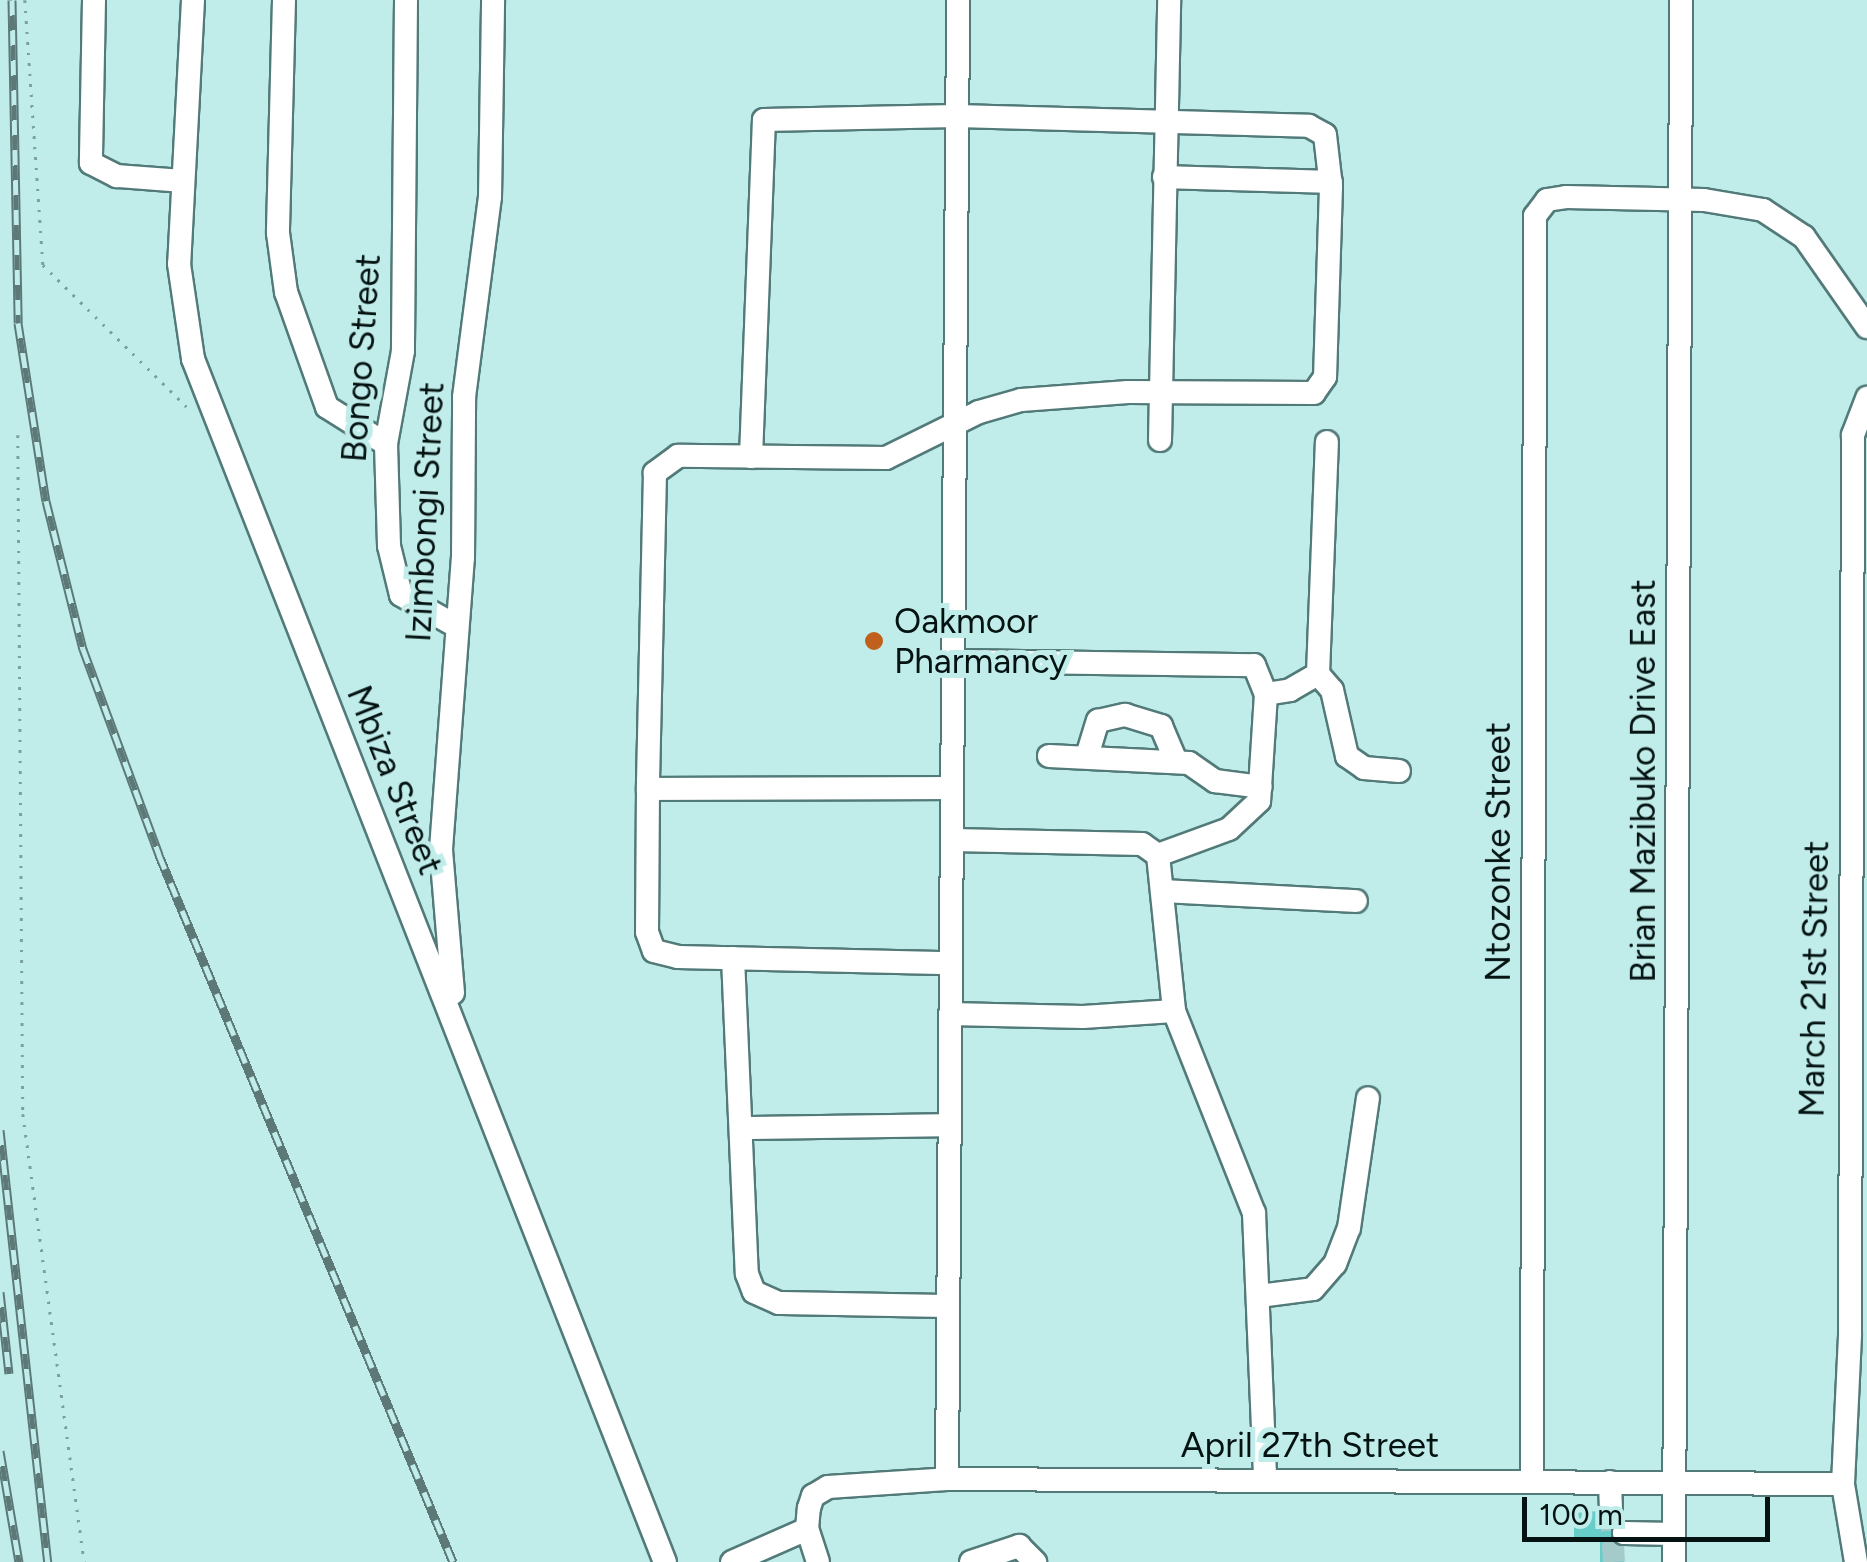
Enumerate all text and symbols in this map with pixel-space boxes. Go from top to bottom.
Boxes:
street label: Bongo Street [333,252,389,464]
street label: Izimbongi Street [397,381,453,643]
street label: Brian Mazibuko Drive East [1622,579,1664,983]
place label: Oakmoor Pharmancy [894,600,1068,682]
marker: Oakmoor Pharmancy [863,630,885,652]
street label: Mbiza Street [338,679,452,881]
street label: Ntozonke Street [1477,722,1519,982]
street label: March 21st Street [1791,840,1837,1118]
street label: April 27th Street [1181,1424,1439,1466]
scale bar [1527,1477,1774,1539]
text: 100 m [1539,1496,1623,1533]

